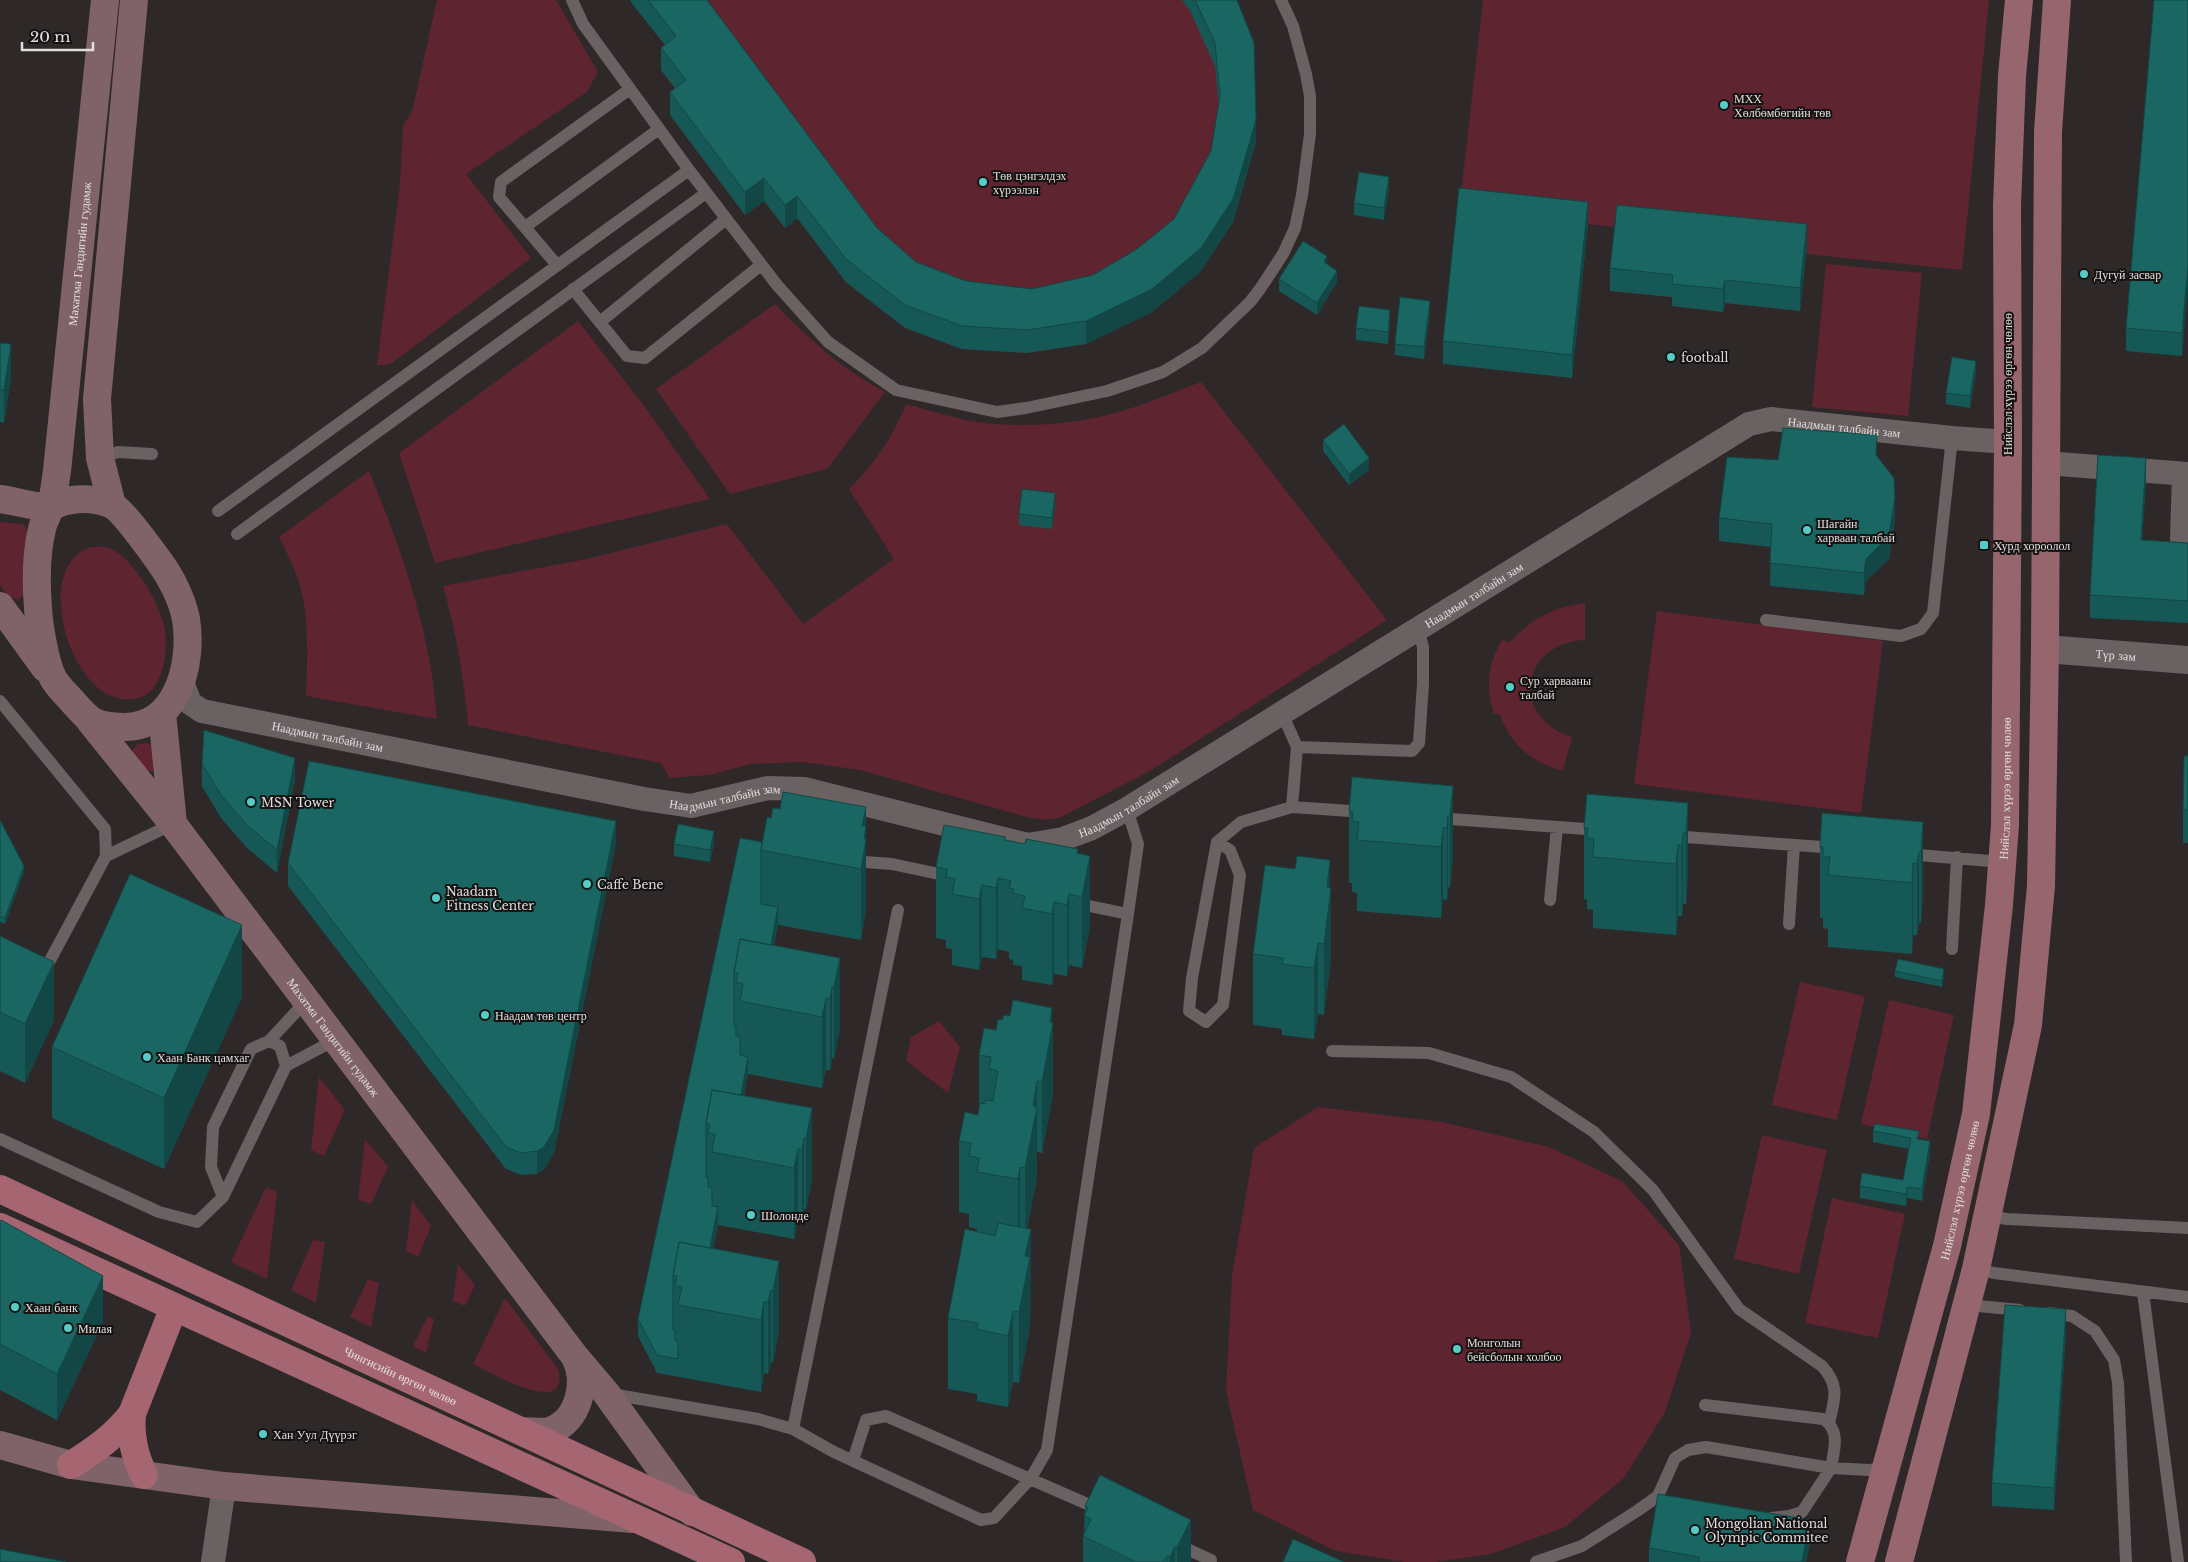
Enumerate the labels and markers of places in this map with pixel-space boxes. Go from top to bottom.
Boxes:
place label: МХХ Хөлбөмбөгийн төв [1734,91,1831,120]
marker: МХХ Хөлбөмбөгийн төв [1718,99,1730,111]
place label: Төв цэнгэлдэх хүрээлэн [993,168,1066,197]
marker: Төв цэнгэлдэх хүрээлэн [977,176,989,188]
place label: Дугуй засвар [2094,267,2161,282]
marker: Дугуй засвар [2078,268,2090,280]
place label: football [1681,350,1728,365]
marker: football [1665,351,1677,363]
place label: Шагайн харваан талбай [1817,516,1895,545]
marker: Шагайн харваан талбай [1801,524,1813,536]
place label: Хурд хороолол [1994,538,2070,553]
marker: Хурд хороолол [1978,539,1990,551]
place label: Сур харвааны талбай [1520,673,1591,702]
marker: Сур харвааны талбай [1504,681,1516,693]
place label: MSN Tower [261,795,335,810]
marker: MSN Tower [245,796,257,808]
place label: Caffe Bene [597,877,664,892]
marker: Caffe Bene [581,878,593,890]
place label: Naadam Fitness Center [446,884,534,913]
marker: Naadam Fitness Center [430,892,442,904]
place label: Наадам төв центр [495,1008,587,1023]
marker: Наадам төв центр [479,1009,491,1021]
place label: Хаан Банк цамхаг [157,1050,250,1065]
marker: Хаан Банк цамхаг [141,1051,153,1063]
place label: Шолонде [761,1208,809,1223]
marker: Шолонде [745,1209,757,1221]
place label: Хаан банк [25,1300,78,1315]
marker: Хаан банк [9,1301,21,1313]
place label: Милая [78,1321,112,1336]
marker: Милая [62,1322,74,1334]
place label: Монголын бейсболын холбоо [1467,1335,1562,1364]
marker: Монголын бейсболын холбоо [1451,1343,1463,1355]
place label: Хан Уул Дүүрэг [273,1427,357,1442]
marker: Хан Уул Дүүрэг [257,1428,269,1440]
place label: Mongolian National Olympic Commitee [1705,1516,1828,1545]
marker: Mongolian National Olympic Commitee [1689,1524,1701,1536]

